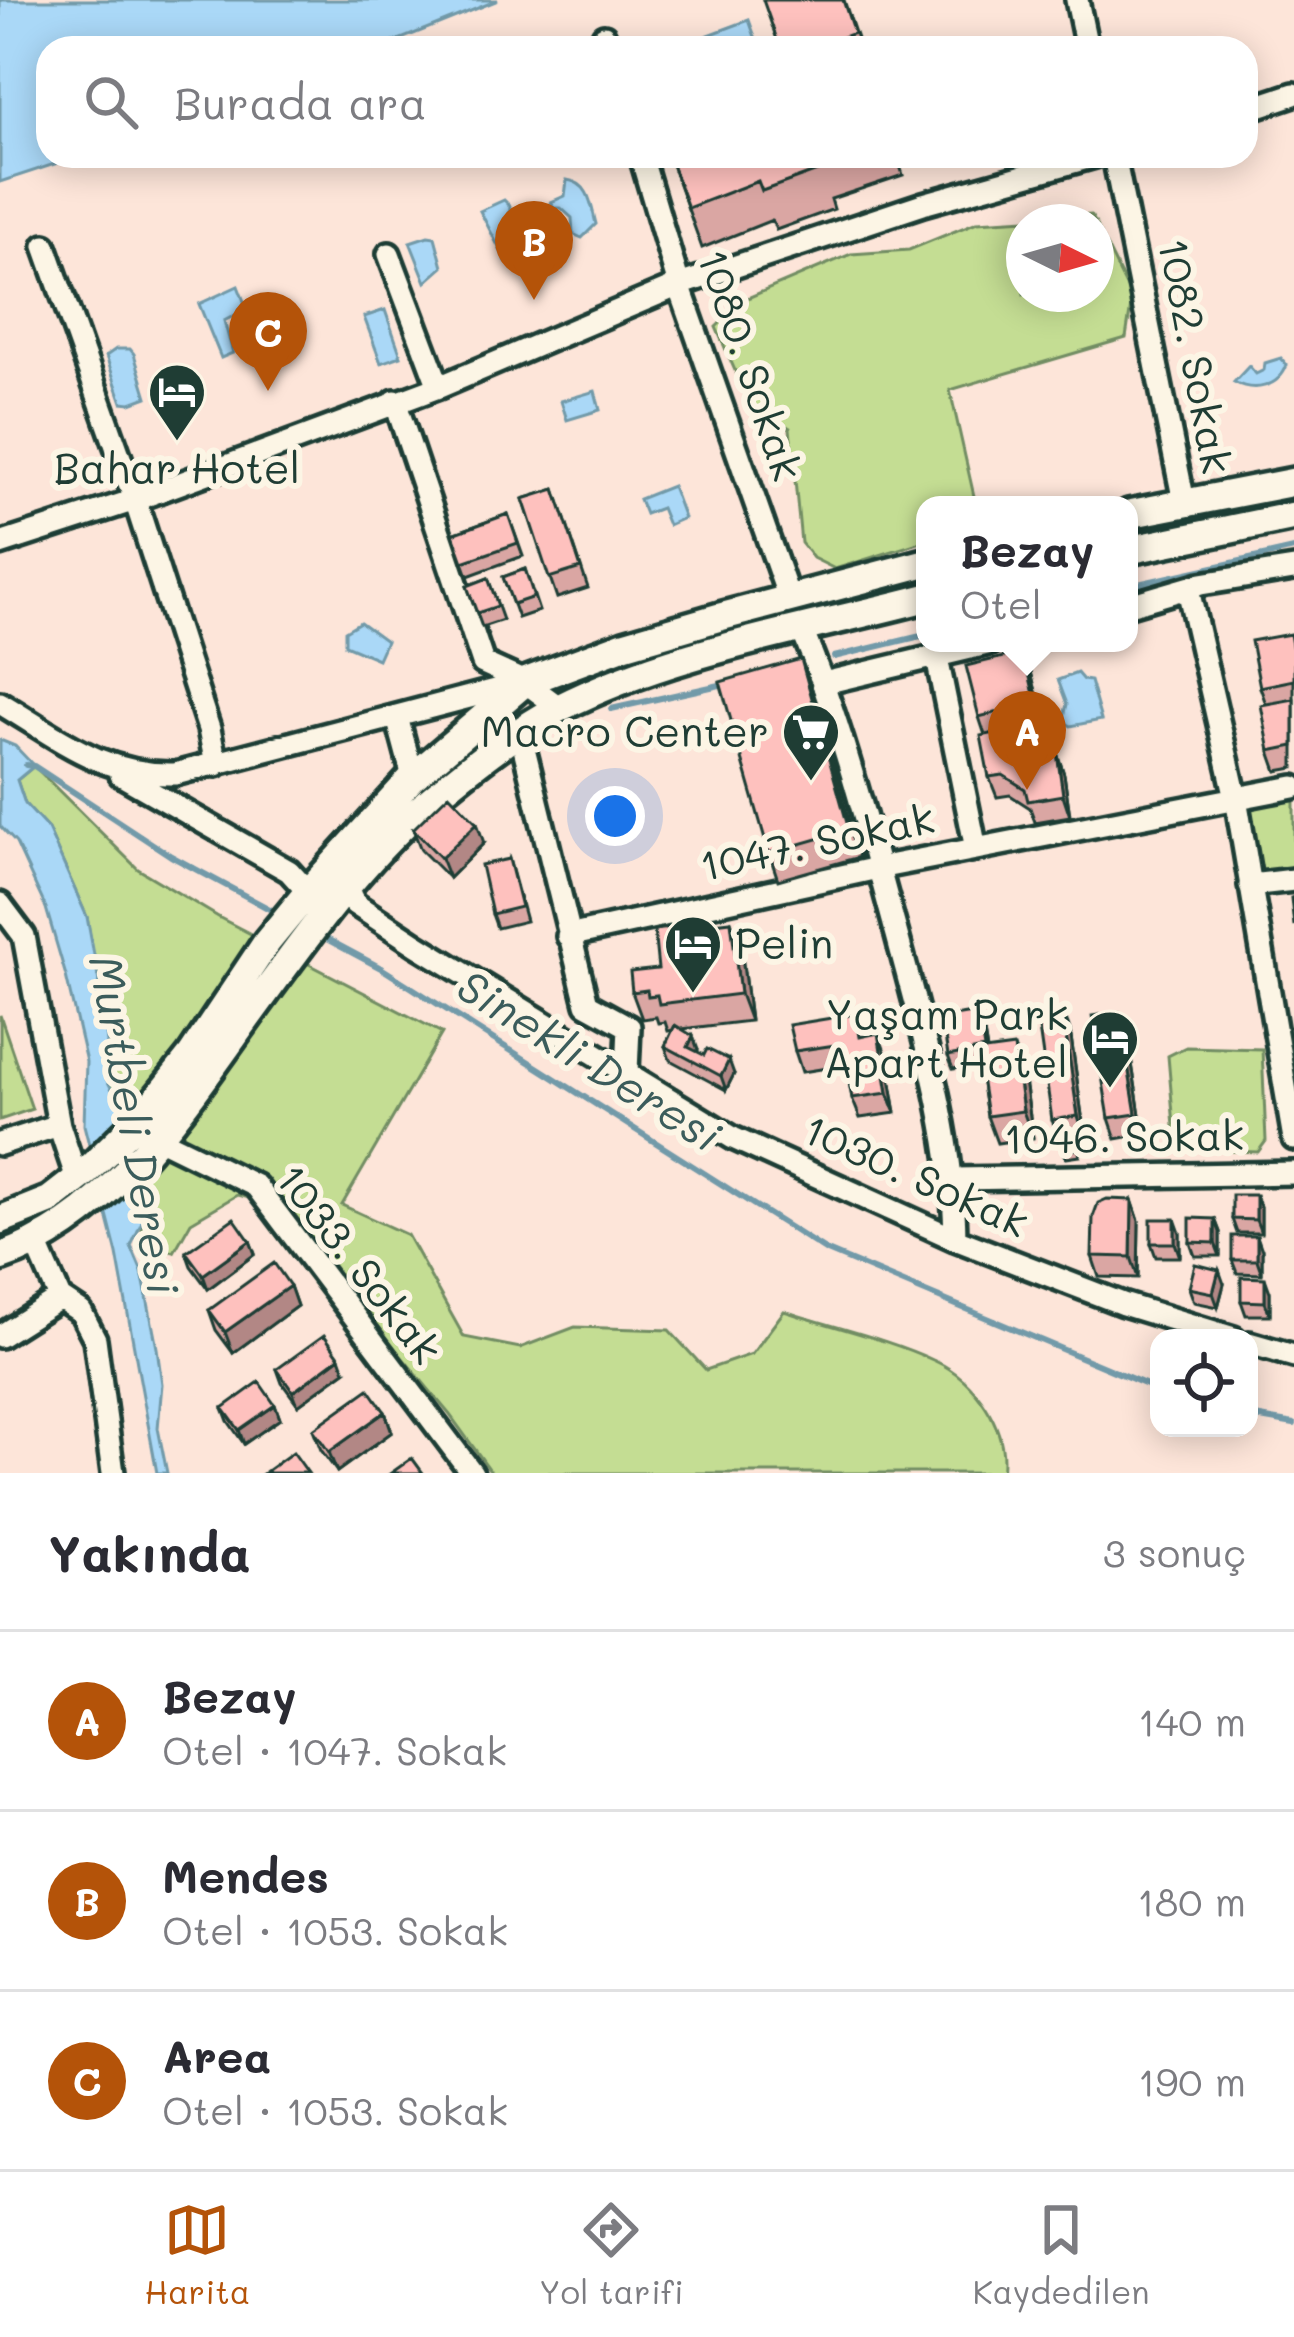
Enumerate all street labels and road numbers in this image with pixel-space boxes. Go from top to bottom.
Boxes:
street label: 1082. Sokak [1147,233,1246,478]
street label: 1080. Sokak [686,242,817,488]
street label: 1047. Sokak [695,789,939,892]
street label: 1030. Sokak [796,1101,1038,1249]
street label: 1046. Sokak [1004,1106,1244,1165]
street label: 1033. Sokak [265,1152,455,1374]

